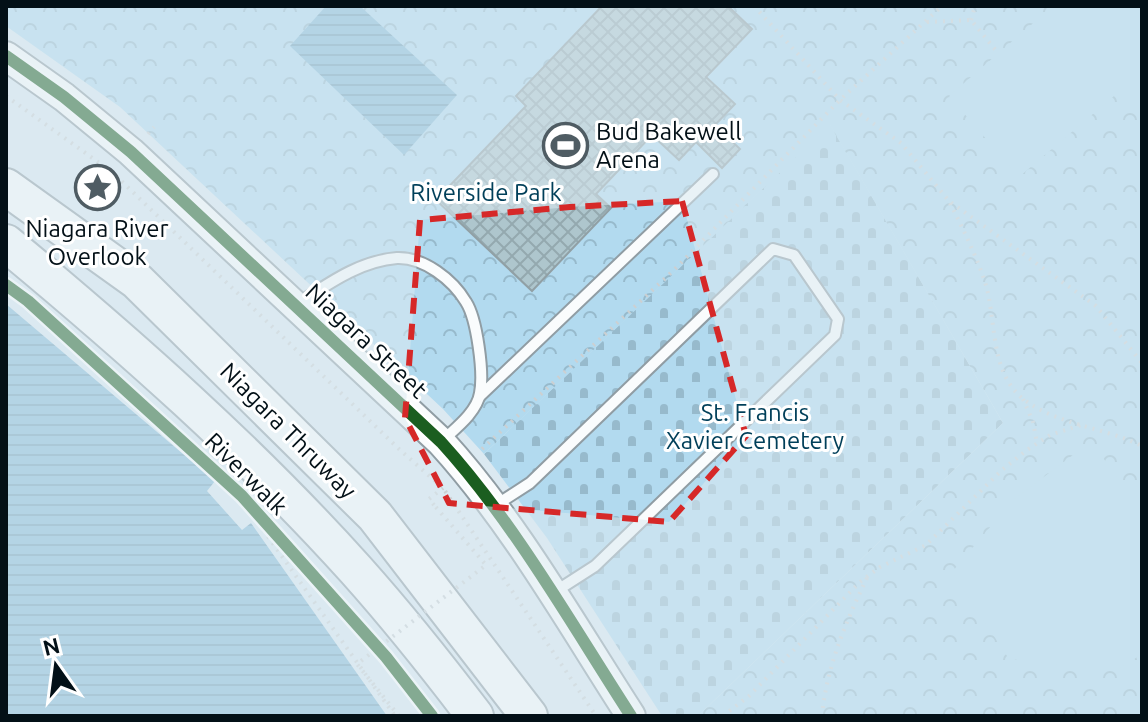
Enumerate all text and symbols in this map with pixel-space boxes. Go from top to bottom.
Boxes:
place label: Bud Bakewell Arena [596,118,741,173]
sports icon: Bud Bakewell Arena [541,122,589,170]
place icon: Niagara River Overlook [73,163,121,211]
park label: Riverside Park [410,179,562,206]
place label: Niagara River Overlook [25,215,169,270]
street label: Niagara Street [300,278,433,404]
street label: Niagara Thruway [215,357,362,504]
park label: St. Francis Xavier Cemetery [666,399,844,454]
street label: Riverwalk [200,427,293,520]
north arrow [16,626,96,706]
text: N [40,632,62,660]

